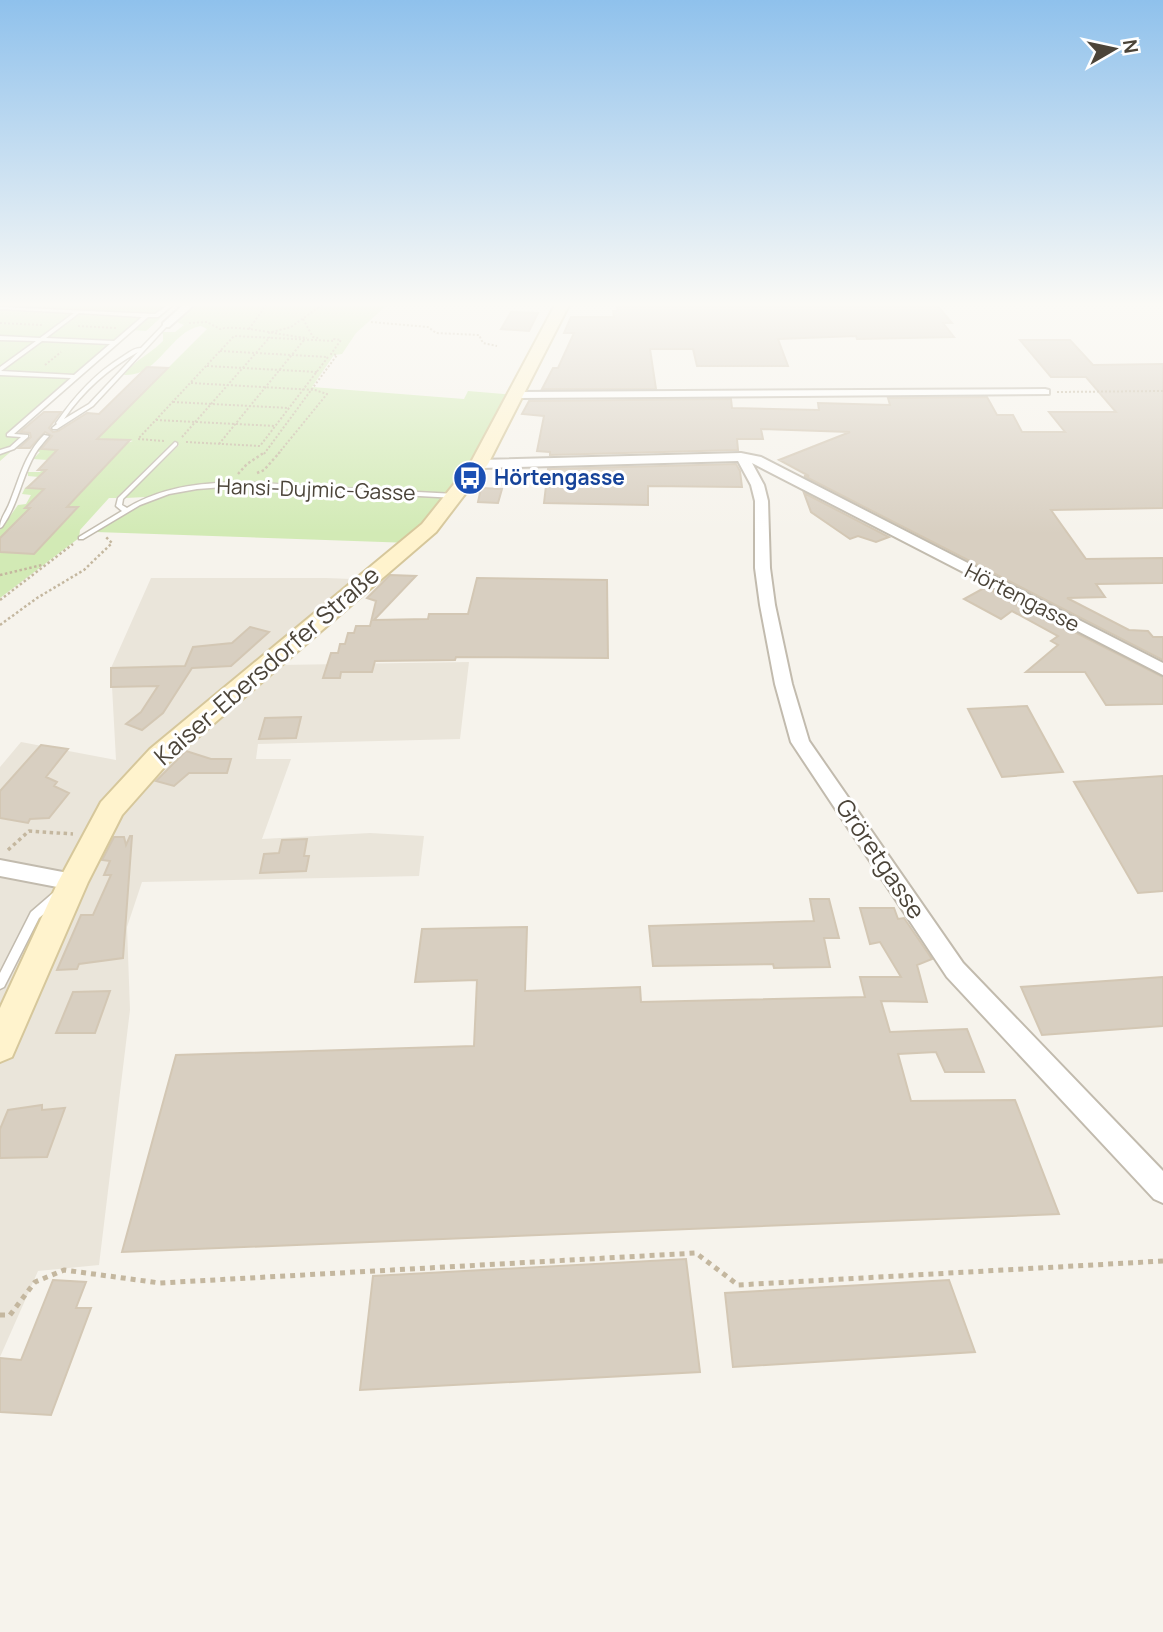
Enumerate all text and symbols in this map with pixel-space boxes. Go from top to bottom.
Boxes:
north arrow [1079,14,1149,84]
text: N [1117,38,1145,55]
bus stop icon: Hörtengasse [451,459,489,497]
place label: Hörtengasse [494,463,625,491]
street label: Hansi-Dujmic-Gasse [216,472,416,506]
street label: Hörtengasse [960,556,1085,638]
street label: Kaiser-Ebersdorfer Straße [146,558,386,772]
street label: Gröretgasse [829,792,934,925]

